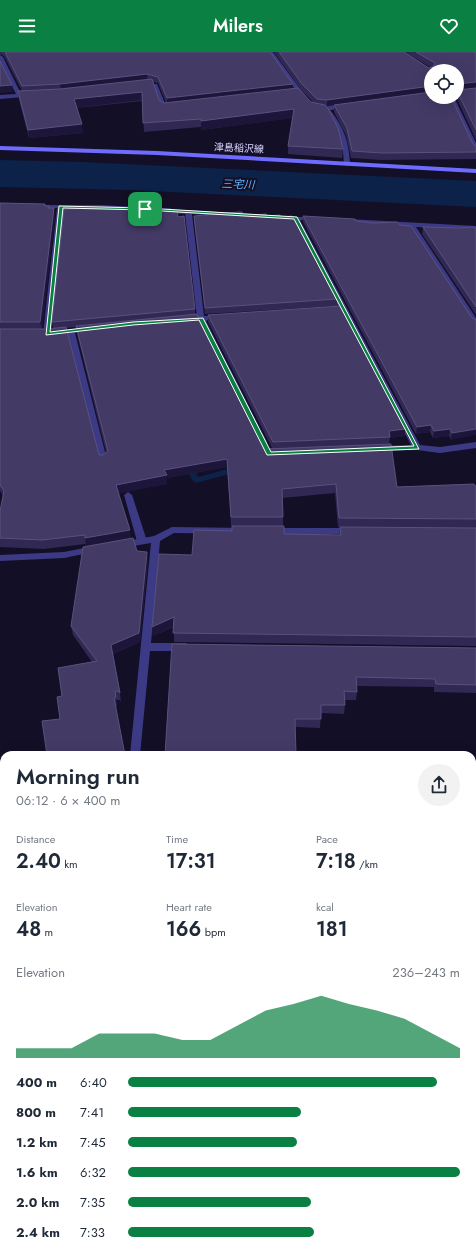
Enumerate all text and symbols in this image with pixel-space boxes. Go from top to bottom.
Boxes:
text: Milers [213,13,263,39]
icon: menu [16,15,38,37]
icon: heart [438,15,460,37]
map controls [424,64,464,104]
button: locate [424,64,464,104]
street label: 津島稲沢線 [214,139,264,157]
water label: 三宅川 [221,175,256,193]
pin [128,192,162,226]
icon: arrive [134,198,156,220]
text: Morning run [16,760,140,792]
button: share [418,764,460,806]
text: 06:12 · 6 × 400 m [16,791,120,810]
text: Distance [16,831,55,847]
text: Time [166,831,188,847]
text: Pace [316,831,338,847]
text: 2.40 [16,847,61,876]
text: 17:31 [166,847,215,876]
text: 7:18 [316,847,356,876]
text: km [61,856,78,872]
text: /km [356,856,378,872]
text: Elevation [16,899,58,915]
text: Heart rate [166,899,212,915]
text: kcal [316,899,334,915]
text: 48 [16,915,41,944]
text: 166 [166,915,201,944]
text: 181 [316,915,348,944]
text: m [41,924,53,940]
text: bpm [201,924,226,940]
text: Elevation [16,963,65,982]
text: 236–243 m [392,963,460,982]
text: 400 m [16,1073,57,1092]
text: 6:40 [80,1073,107,1092]
text: 800 m [16,1103,56,1122]
text: 7:41 [80,1103,104,1122]
text: 1.2 km [16,1133,57,1152]
text: 7:45 [80,1133,106,1152]
text: 1.6 km [16,1163,58,1182]
text: 6:32 [80,1163,106,1182]
text: 2.0 km [16,1193,59,1212]
text: 7:35 [80,1193,105,1212]
text: 2.4 km [16,1223,60,1242]
text: 7:33 [80,1223,105,1242]

